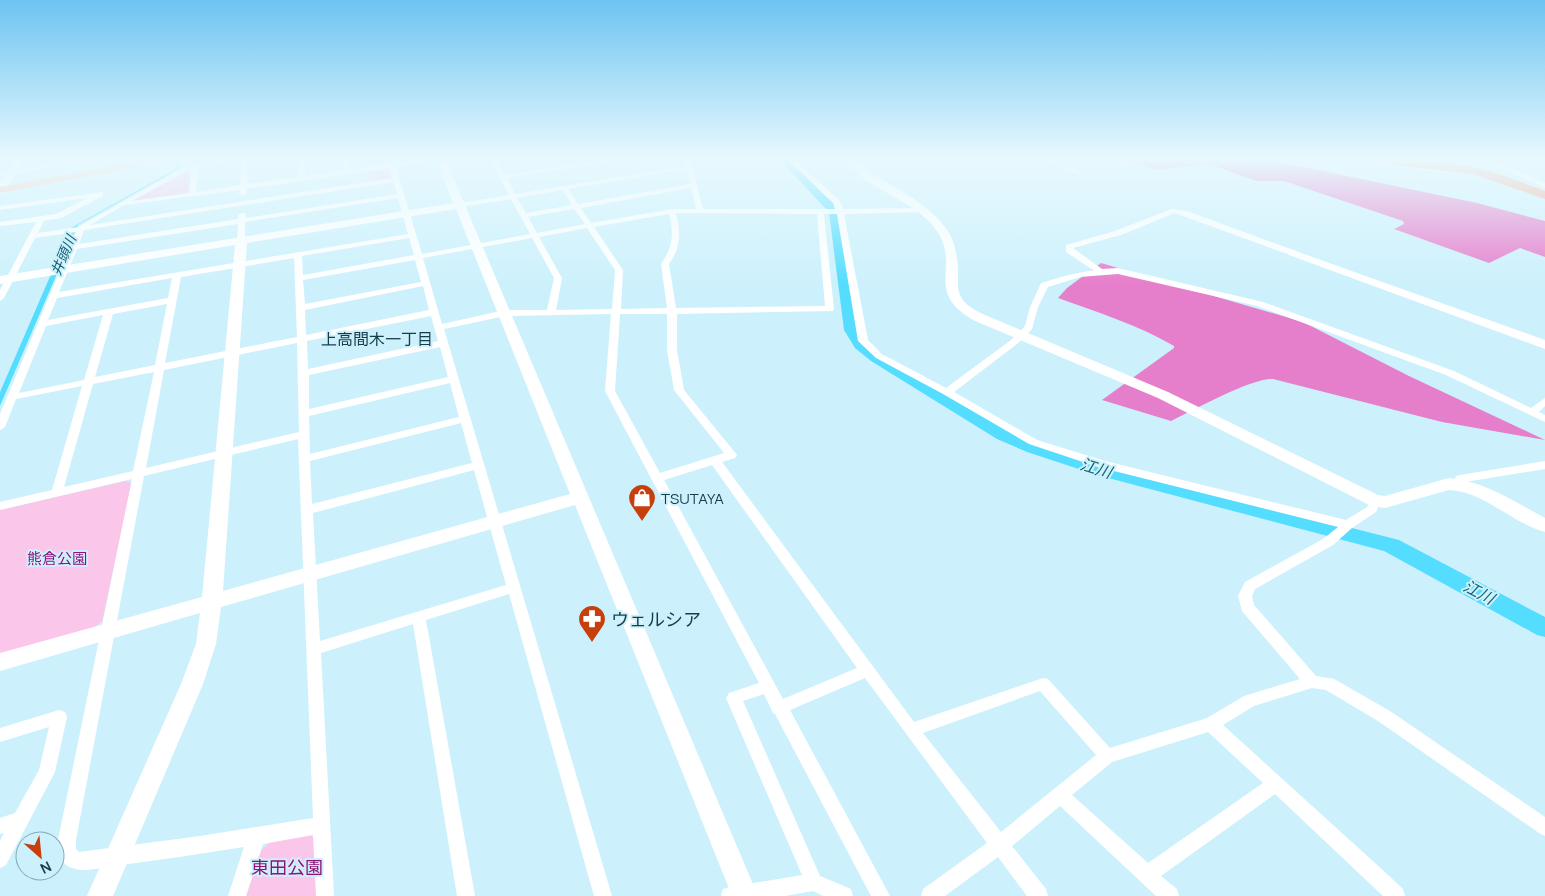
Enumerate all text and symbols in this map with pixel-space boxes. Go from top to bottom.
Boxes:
water label: 井頭川 [46,230,81,278]
district label: 上高間木一丁目 [321,328,433,350]
water label: 江川 [1077,453,1116,484]
shop icon: TSUTAYA [627,483,657,522]
place label: TSUTAYA [661,488,724,509]
park label: 熊倉公園 [27,548,87,569]
water label: 江川 [1460,575,1500,610]
pharmacy icon: ウェルシア [577,604,607,643]
place label: ウェルシア [611,607,701,631]
north arrow [15,831,65,881]
park label: 東田公園 [251,855,323,879]
text: N [37,857,55,879]

